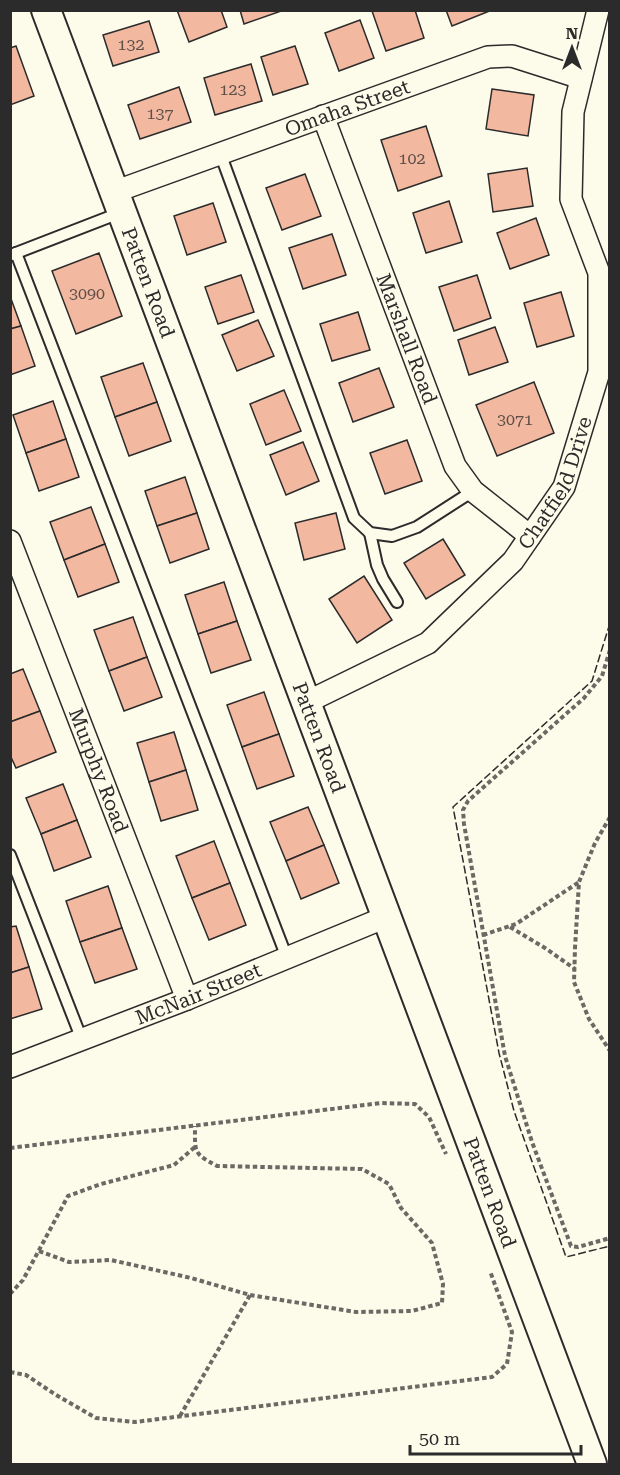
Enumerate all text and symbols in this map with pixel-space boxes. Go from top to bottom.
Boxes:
north arrow [542,18,602,78]
text: N [566,24,578,43]
house number: 132 [118,35,144,54]
street label: Omaha Street [281,74,414,141]
house number: 123 [220,80,246,99]
house number: 137 [147,104,173,123]
house number: 102 [399,149,425,168]
street label: Patten Road [117,224,180,341]
street label: Marshall Road [371,270,443,408]
house number: 3090 [69,284,105,303]
house number: 3071 [497,410,533,429]
street label: Chatfield Drive [513,413,597,554]
street label: Patten Road [288,679,351,796]
street label: Murphy Road [64,705,134,836]
street label: McNair Street [132,958,265,1030]
street label: Patten Road [458,1134,522,1251]
scale bar [410,1418,581,1456]
text: 50 m [419,1428,460,1449]

